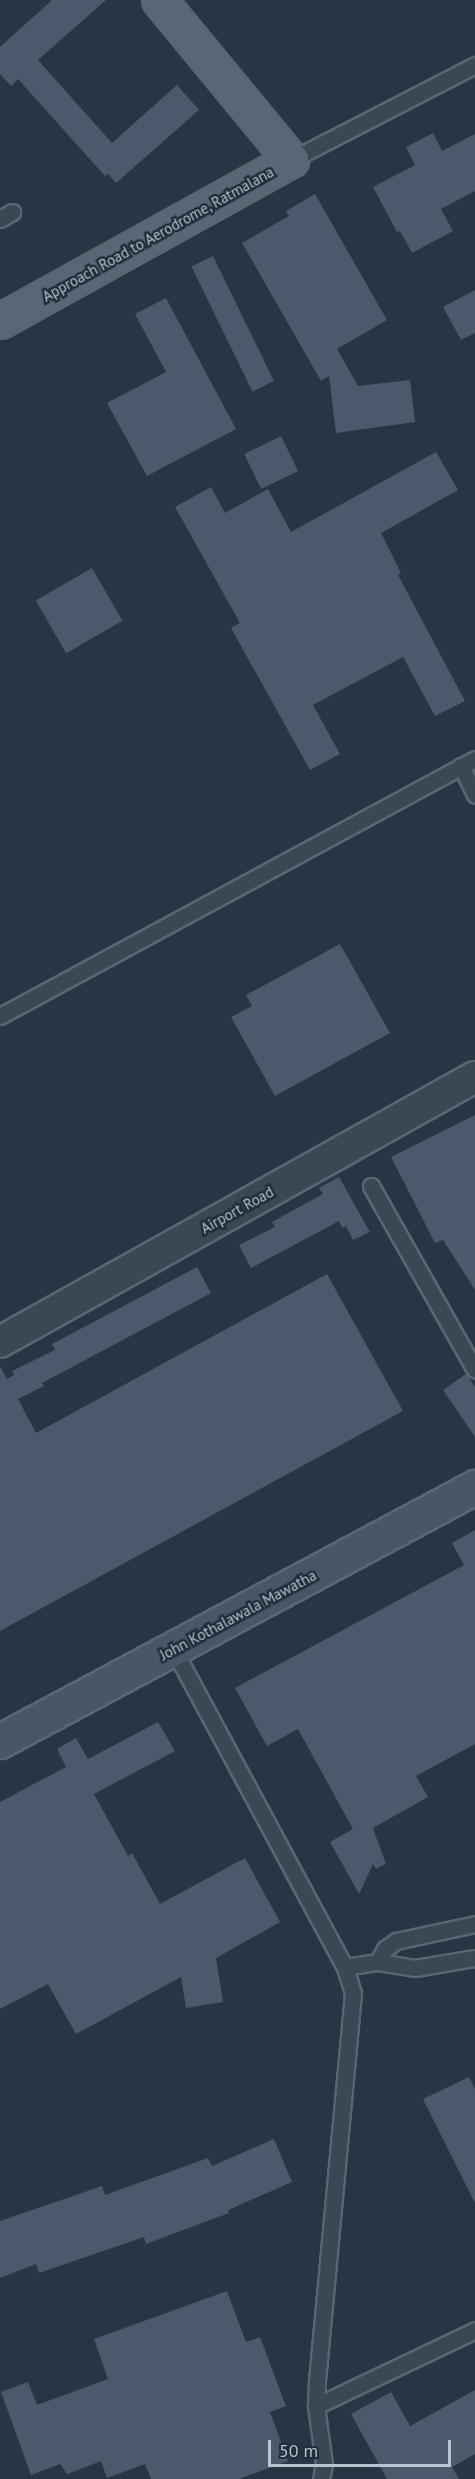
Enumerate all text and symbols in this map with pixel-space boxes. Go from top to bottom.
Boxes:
street label: Approach Road to Aerodrome, Ratmalana [38,162,278,306]
street label: Airport Road [197,1183,277,1237]
street label: John Kothalawala Mawatha [157,1566,319,1664]
scale bar [271,2428,454,2466]
text: 50 m [279,2439,318,2462]

